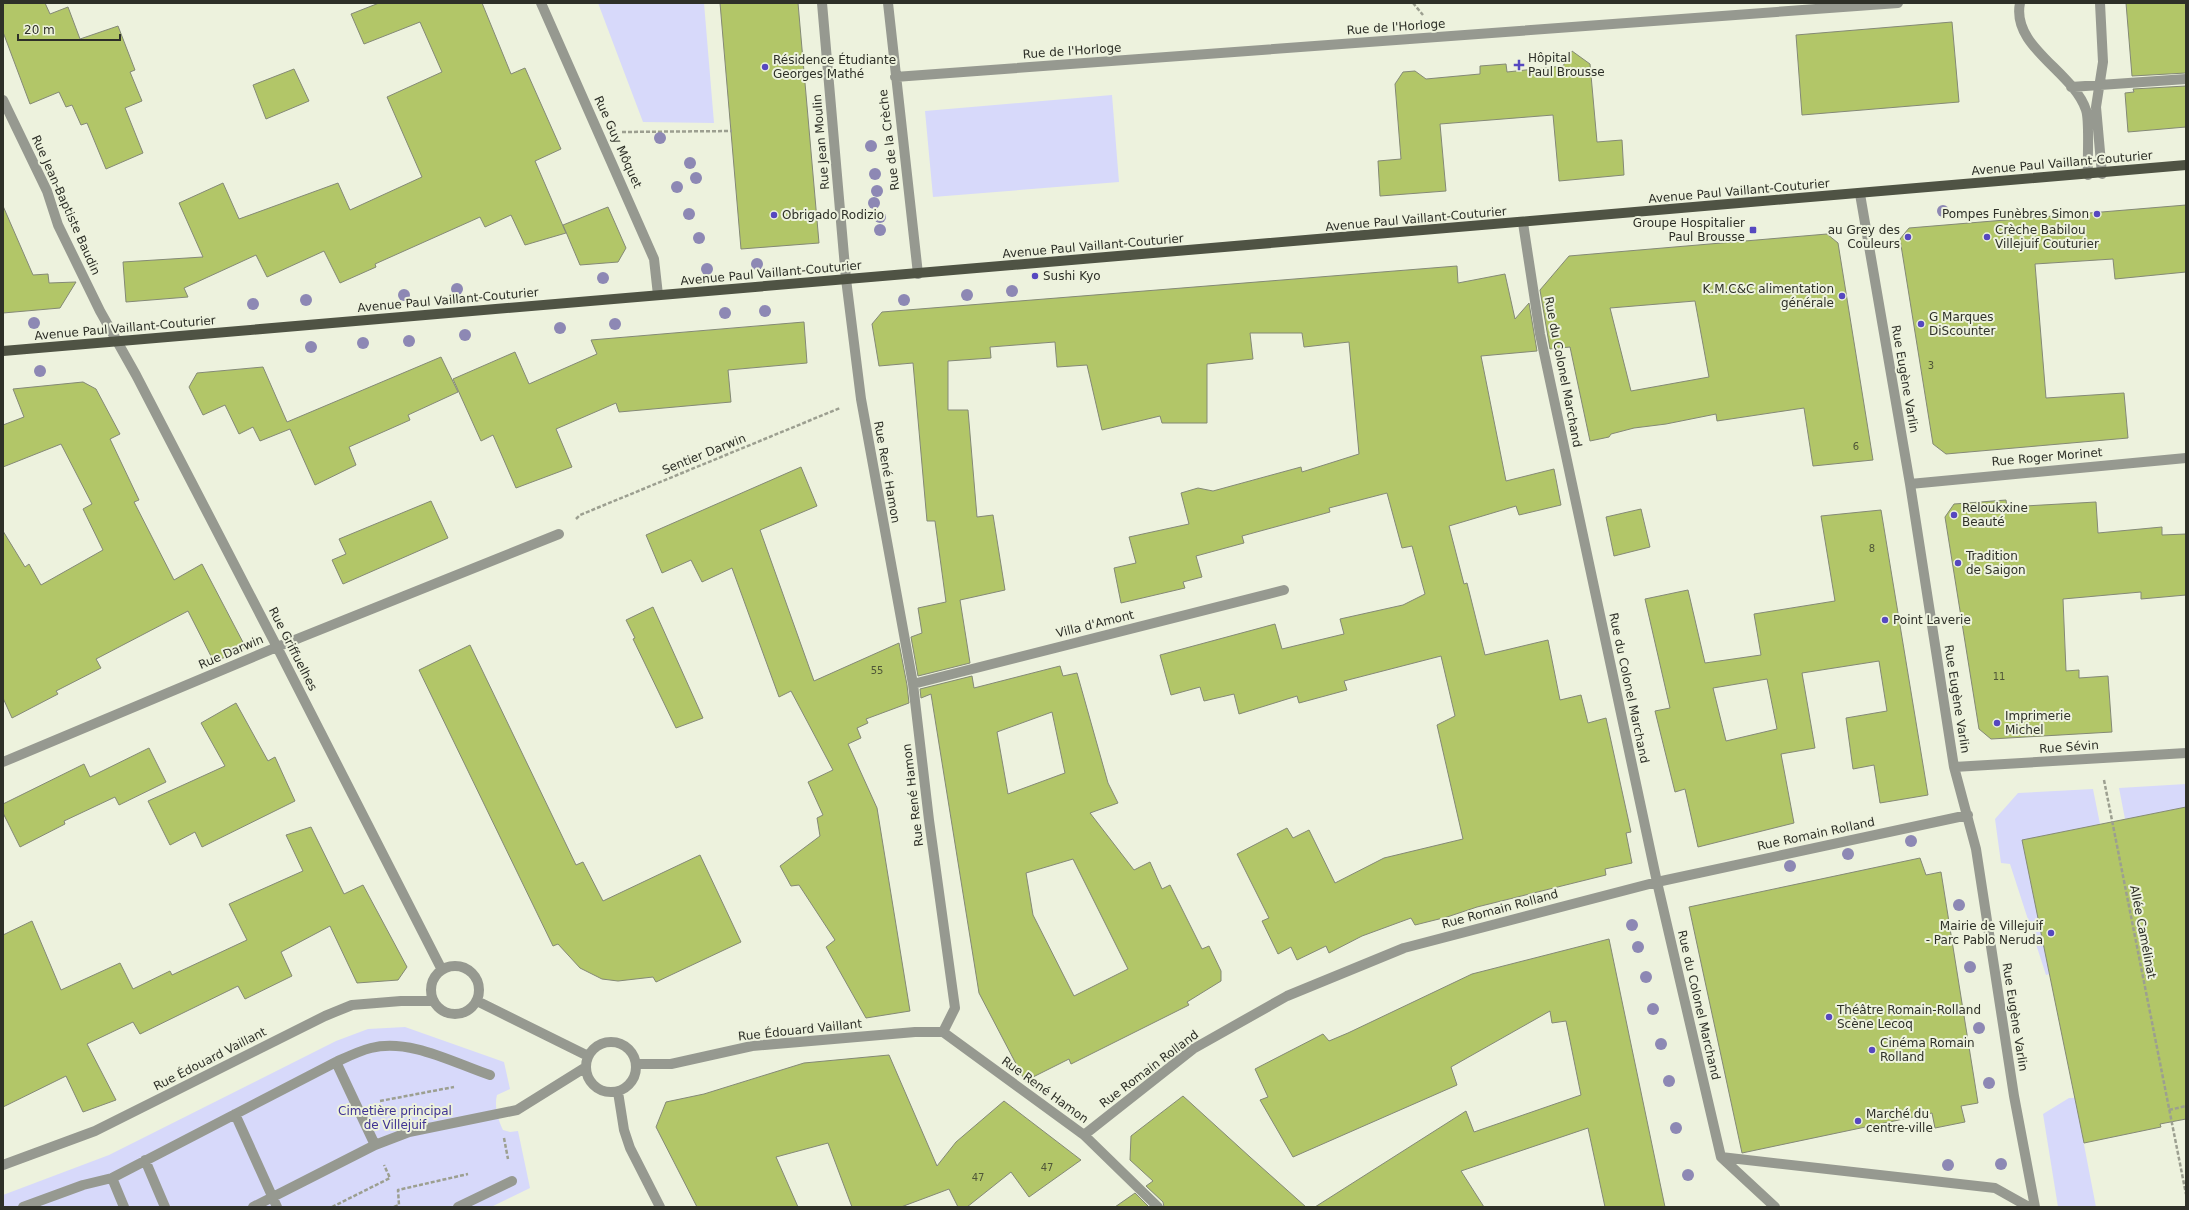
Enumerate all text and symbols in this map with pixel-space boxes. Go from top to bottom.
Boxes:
scale bar [18,16,120,42]
street label: Rue de l'Horloge [1346,17,1446,37]
text: 20 m [24,23,55,37]
street label: Rue de l'Horloge [1022,41,1122,61]
place label: Hôpital Paul Brousse [1528,51,1605,79]
place label: Résidence Étudiante Georges Mathé [773,52,896,81]
marker: Hôpital Paul Brousse [1513,59,1525,71]
marker: Résidence Étudiante Georges Mathé [760,62,770,72]
street label: Rue de la Crèche [876,89,902,191]
street label: Rue Guy Môquet [591,94,645,191]
street label: Rue Jean Moulin [810,94,832,190]
street label: Rue Jean-Baptiste Baudin [29,133,103,277]
street label: Avenue Paul Vaillant-Couturier [1971,148,2153,178]
street label: Avenue Paul Vaillant-Couturier [1648,176,1830,206]
street label: Avenue Paul Vaillant-Couturier [1325,204,1507,234]
place label: Pompes Funèbres Simon [1942,207,2089,221]
place label: Obrigado Rodizio [782,208,884,222]
marker: Pompes Funèbres Simon [2092,209,2102,219]
marker: Obrigado Rodizio [769,210,779,220]
place label: Groupe Hospitalier Paul Brousse [1633,216,1745,244]
place label: au Grey des Couleurs [1828,223,1900,251]
place label: Crèche Babilou Villejuif Couturier [1995,223,2099,251]
marker: Groupe Hospitalier Paul Brousse [1748,225,1758,235]
street label: Avenue Paul Vaillant-Couturier [1002,231,1184,261]
marker: au Grey des Couleurs [1903,232,1913,242]
marker: Crèche Babilou Villejuif Couturier [1982,232,1992,242]
street label: Avenue Paul Vaillant-Couturier [680,258,862,288]
place label: Sushi Kyo [1043,269,1101,283]
marker: Sushi Kyo [1030,271,1040,281]
place label: K.M.C&C alimentation générale [1702,282,1834,310]
street label: Avenue Paul Vaillant-Couturier [357,285,539,315]
marker: K.M.C&C alimentation générale [1837,291,1847,301]
street label: Rue du Colonel Marchand [1542,295,1584,449]
place label: G Marques DiScounter [1929,310,1995,338]
street label: Avenue Paul Vaillant-Couturier [34,313,216,343]
marker: G Marques DiScounter [1916,319,1926,329]
street label: Rue Eugène Varlin [1889,324,1921,434]
house number: 3 [1928,360,1934,371]
street label: Rue René Hamon [871,420,903,524]
street label: Sentier Darwin [660,431,748,477]
house number: 6 [1853,441,1859,452]
street label: Rue Roger Morinet [1991,445,2103,469]
place label: Reloukxine Beauté [1962,501,2028,529]
marker: Reloukxine Beauté [1949,510,1959,520]
house number: 8 [1869,543,1875,554]
place label: Tradition de Saigon [1965,549,2026,577]
marker: Tradition de Saigon [1953,558,1963,568]
street label: Rue Griffuelhes [266,605,320,693]
street label: Villa d'Amont [1055,608,1136,640]
street label: Rue du Colonel Marchand [1606,612,1652,764]
place label: Point Laverie [1893,613,1971,627]
marker: Point Laverie [1880,615,1890,625]
street label: Rue Darwin [197,632,265,672]
street label: Rue Eugène Varlin [1942,644,1972,754]
house number: 55 [871,665,883,676]
house number: 11 [1993,671,2005,682]
place label: Imprimerie Michel [2005,709,2071,737]
marker: Imprimerie Michel [1992,718,2002,728]
street label: Rue Sévin [2039,738,2099,756]
street label: Rue René Hamon [900,743,926,847]
street label: Rue Romain Rolland [1756,815,1876,853]
street label: Allée Camélinat [2127,884,2159,980]
street label: Rue Romain Rolland [1440,887,1560,931]
place label: Mairie de Villejuif - Parc Pablo Neruda [1926,919,2044,947]
marker: Mairie de Villejuif - Parc Pablo Neruda [2046,928,2056,938]
street label: Rue du Colonel Marchand [1675,929,1723,1081]
street label: Rue Eugène Varlin [2000,962,2030,1072]
place label: Théâtre Romain-Rolland Scène Lecoq [1836,1003,1981,1031]
marker: Théâtre Romain-Rolland Scène Lecoq [1824,1012,1834,1022]
street label: Rue Édouard Vaillant [737,1016,863,1043]
street label: Rue Édouard Vaillant [151,1023,269,1094]
street label: Rue Romain Rolland [1097,1027,1201,1111]
place label: Cinéma Romain Rolland [1880,1036,1975,1064]
marker: Cinéma Romain Rolland [1867,1045,1877,1055]
street label: Rue René Hamon [999,1054,1091,1126]
park label: Cimetière principal de Villejuif [338,1104,452,1132]
place label: Marché du centre-ville [1866,1107,1933,1135]
marker: Marché du centre-ville [1853,1116,1863,1126]
house number: 47 [1041,1162,1053,1173]
house number: 47 [972,1172,984,1183]

